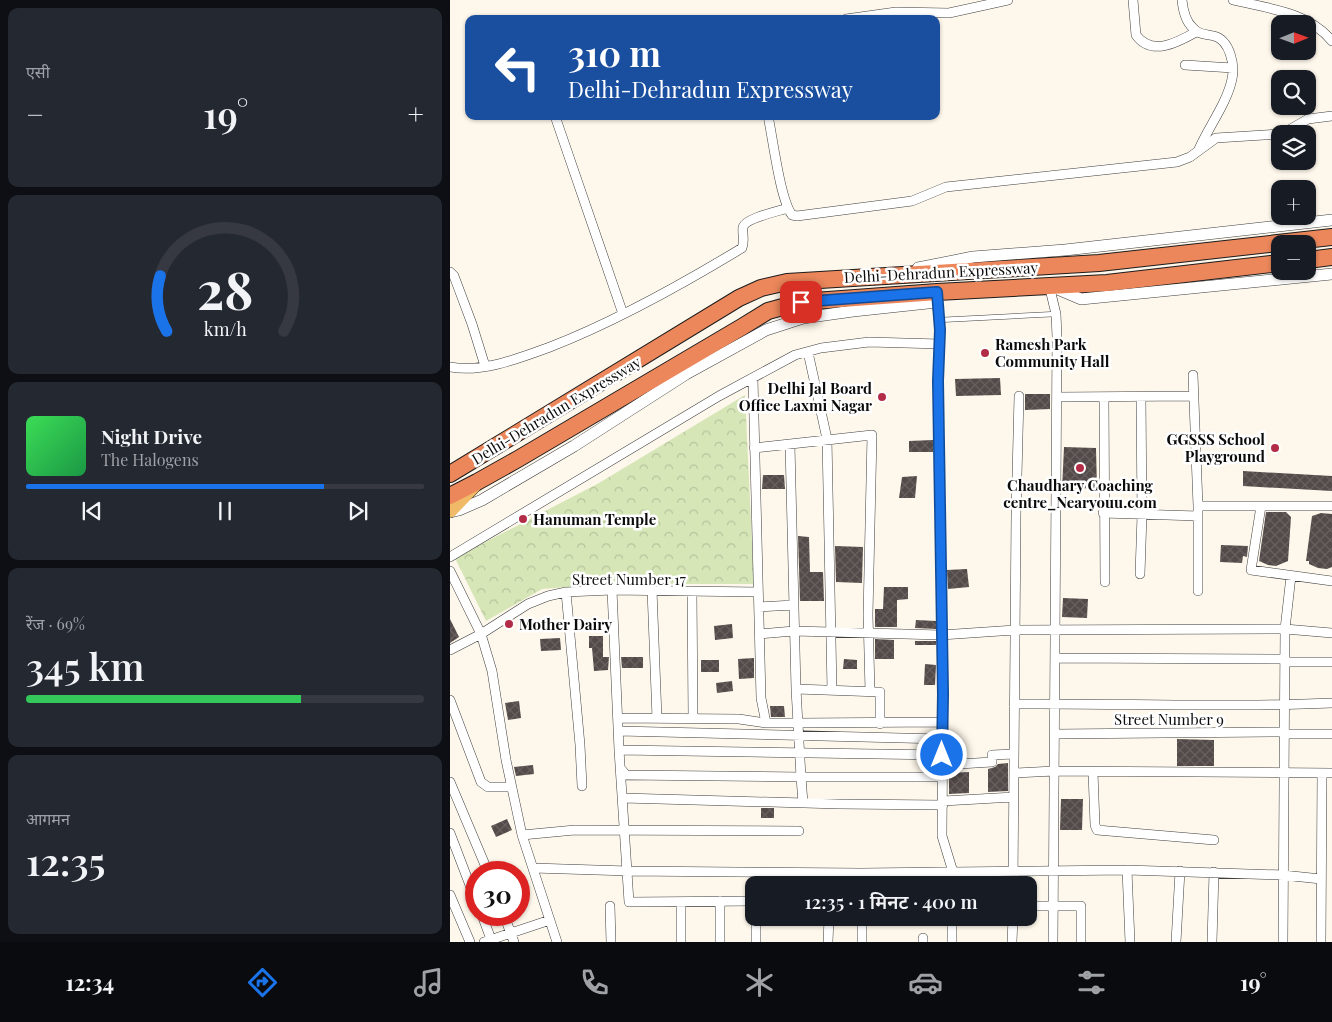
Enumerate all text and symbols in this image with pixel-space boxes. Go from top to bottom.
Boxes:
north arrow [1271,15,1316,60]
map controls [1271,15,1316,280]
text: 310 m [568,29,661,76]
icon: left [485,35,550,100]
text: एसी [26,61,50,82]
button: search [1271,70,1316,115]
text: Delhi-Dehradun Expressway [568,74,853,104]
text: 19° [203,88,249,139]
text: − [26,95,44,132]
text: + [408,95,424,132]
button: layers [1271,125,1316,170]
button: + [1271,180,1316,225]
button: − [1271,235,1316,280]
text: 28 [197,254,253,323]
street label: Delhi-Dehradun Expressway [844,257,1039,287]
pin [780,281,822,323]
icon: arrive [787,288,815,316]
text: km/h [204,317,247,340]
place label: Ramesh Park Community Hall [995,334,1110,371]
marker: Ramesh Park Community Hall [979,347,991,359]
street label: Delhi-Dehradun Expressway [468,351,645,469]
place label: Delhi Jal Board Office Laxmi Nagar [739,378,872,415]
marker: Delhi Jal Board Office Laxmi Nagar [876,391,888,403]
text: Night Drive [101,423,202,449]
place label: GGSSS School Playground [1166,429,1265,466]
marker: GGSSS School Playground [1269,442,1281,454]
text: The Halogens [101,449,199,470]
marker: Chaudhary Coaching centre_Nearyouu.com [1074,462,1086,474]
place label: Chaudhary Coaching centre_Nearyouu.com [1003,475,1157,512]
icon: previous [78,497,106,525]
icon: pause [211,497,239,525]
icon: next [344,497,372,525]
place label: Hanuman Temple [533,509,657,529]
marker: Hanuman Temple [517,513,529,525]
street label: Street Number 17 [572,569,686,589]
text: रेंज · 69% [26,613,85,634]
place label: Mother Dairy [519,614,612,634]
marker: Mother Dairy [503,618,515,630]
text: 345 km [26,640,144,691]
street label: Street Number 9 [1114,709,1224,729]
position arrow [915,728,967,780]
text: आगमन [26,808,70,829]
text: 12:35 [26,835,105,886]
speed limit sign: 30 [465,861,530,926]
text: 12:35 · 1 मिनट · 400 m [804,888,978,914]
icon: directions [245,965,280,1000]
icon: music [411,965,446,1000]
icon: phone [577,965,612,1000]
icon: climate [742,965,777,1000]
icon: car [908,965,943,1000]
icon: filters [1074,965,1109,1000]
text: 12:34 [65,967,114,997]
text: 19° [1240,967,1267,997]

